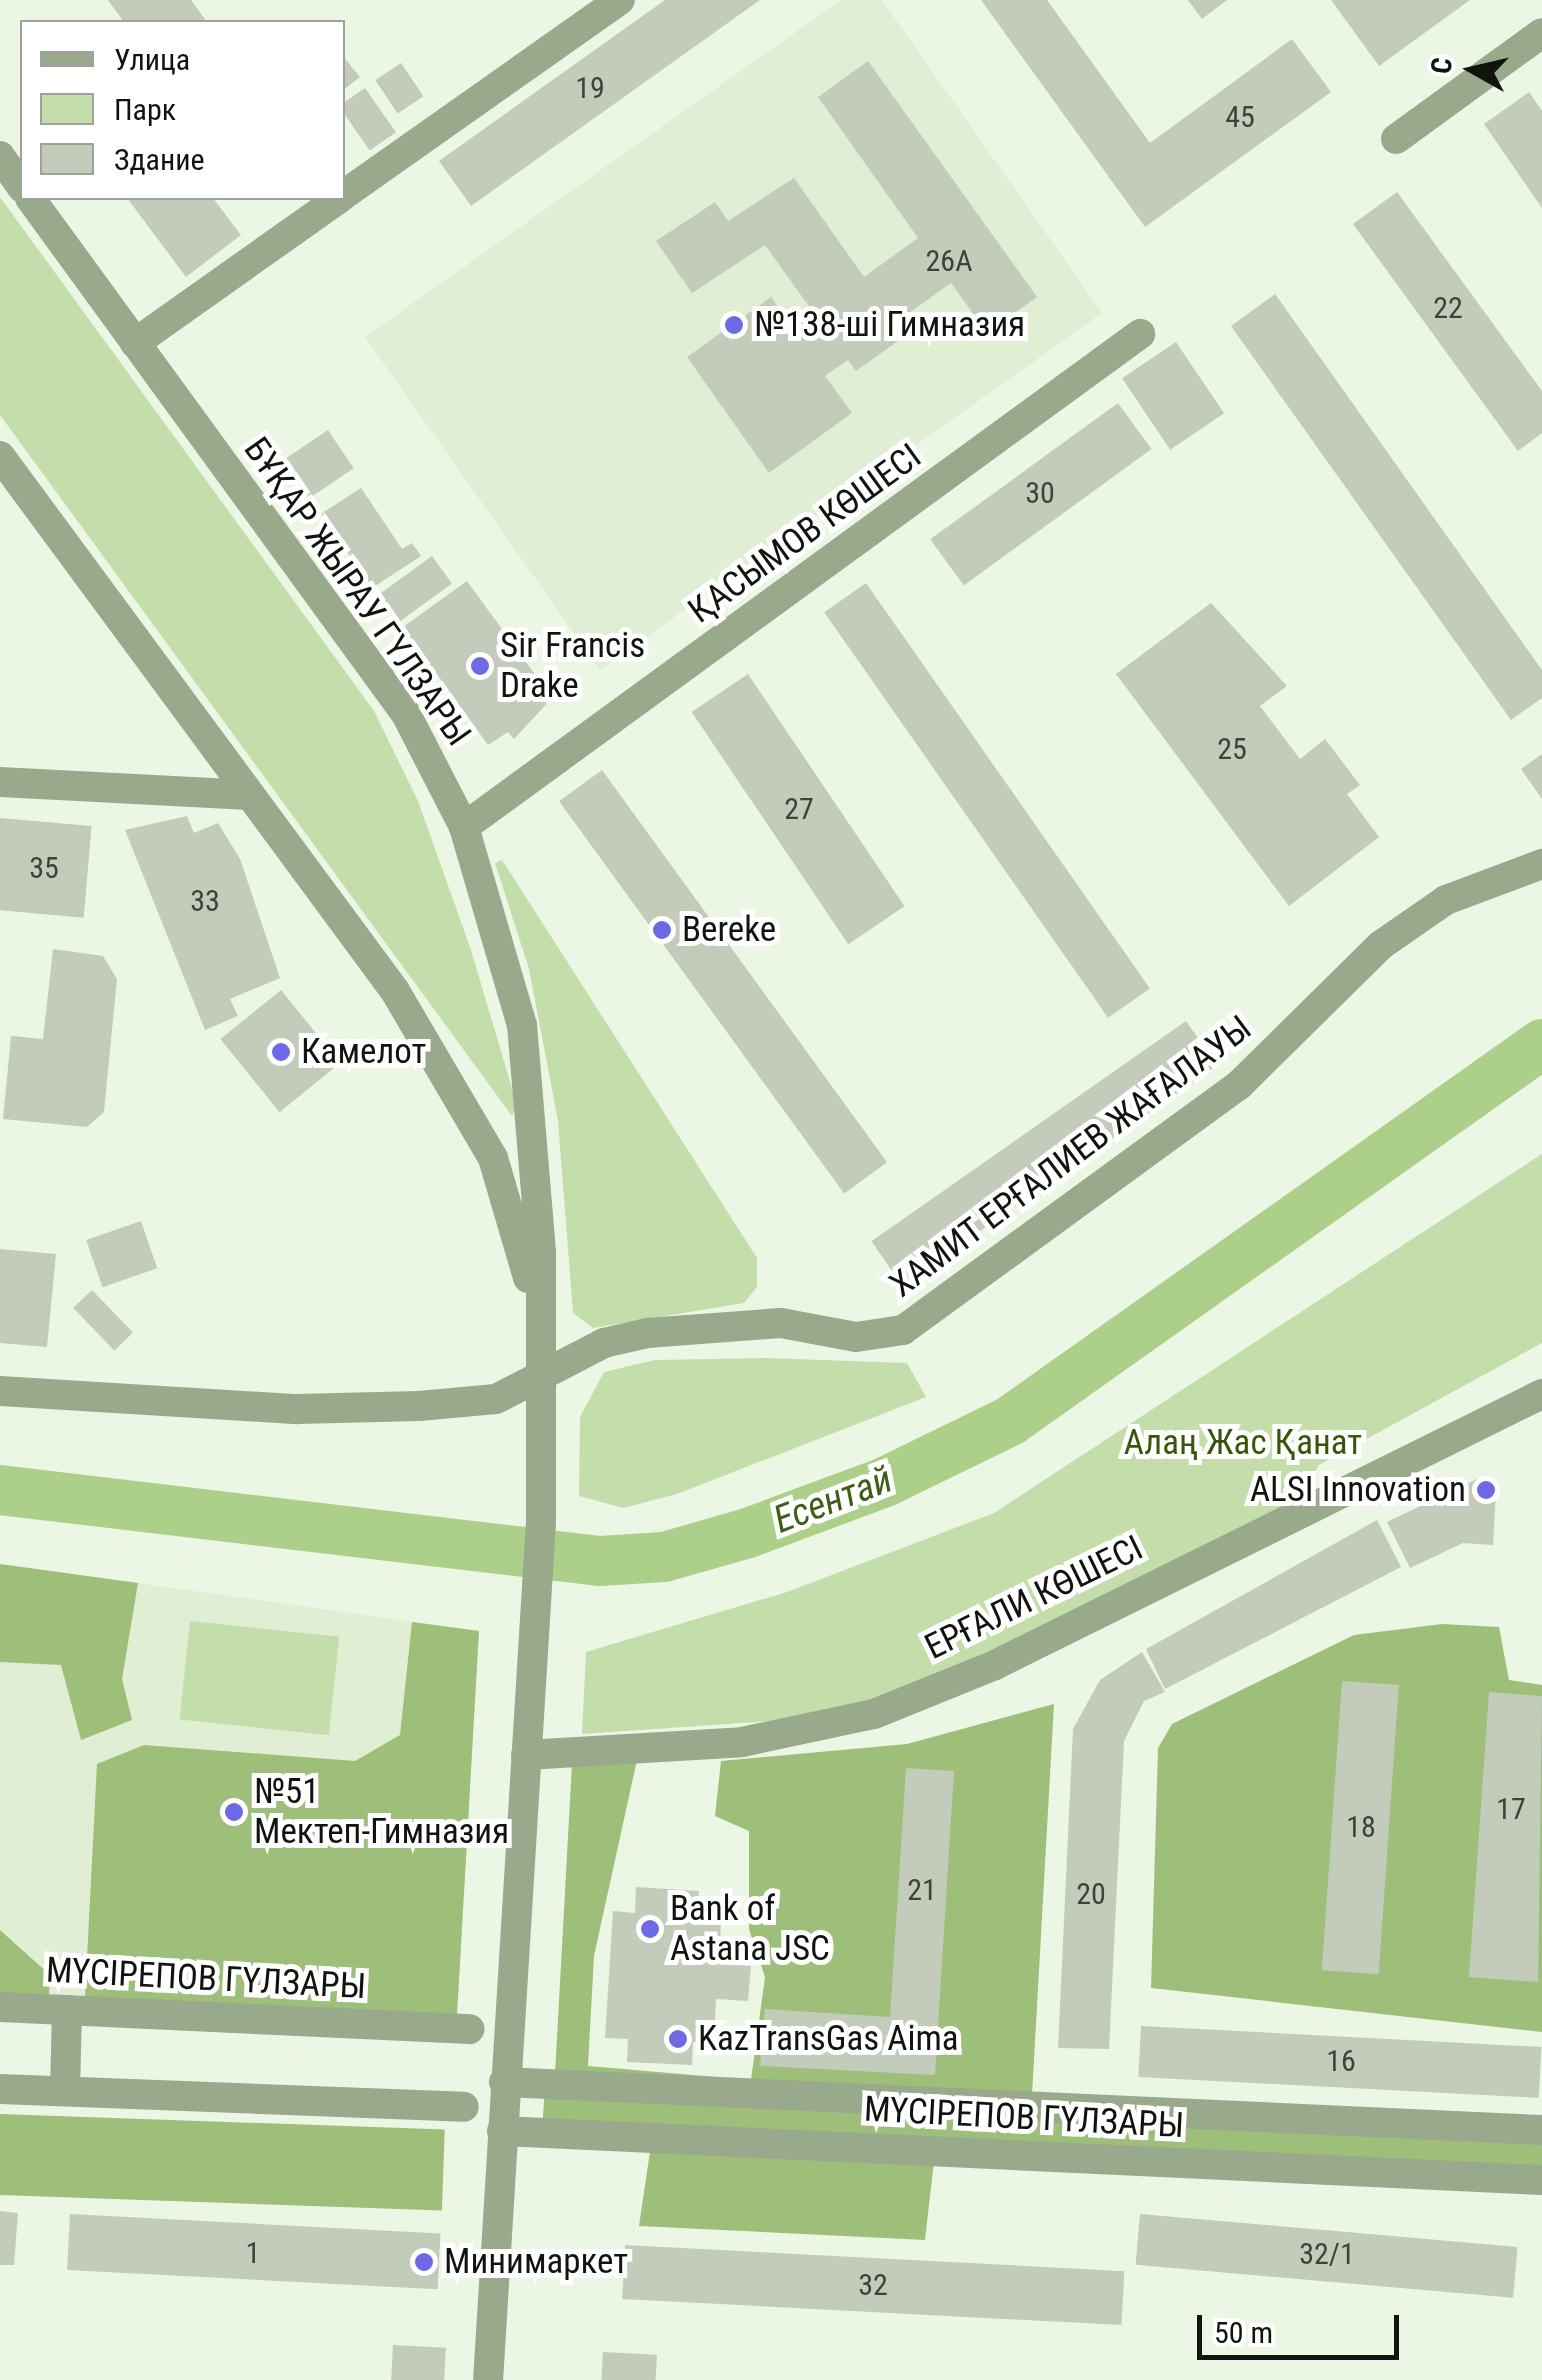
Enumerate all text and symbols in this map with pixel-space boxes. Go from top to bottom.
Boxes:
legend [20,20,345,200]
north arrow [1422,20,1522,120]
text: Улица [114,42,190,77]
text: С [1424,56,1459,76]
house number: 19 [575,70,605,106]
text: Парк [114,92,176,127]
house number: 45 [1225,99,1255,135]
text: Здание [114,142,205,177]
house number: 26А [926,243,972,279]
house number: 22 [1433,290,1463,326]
place label: №138-ші Гимназия [754,304,1025,346]
marker: №138-ші Гимназия [723,314,745,336]
street label: БҰҚАР ЖЫРАУ ГҮЛЗАРЫ [235,430,479,754]
street label: ҚАСЫМОВ КӨШЕСІ [681,436,929,632]
house number: 30 [1025,475,1055,511]
place label: Sir Francis Drake [500,625,645,707]
marker: Sir Francis Drake [469,655,491,677]
house number: 25 [1217,731,1247,767]
house number: 27 [784,791,814,827]
house number: 35 [29,850,59,886]
house number: 33 [190,883,220,919]
place label: Bereke [682,909,776,951]
marker: Bereke [651,919,673,941]
street label: ХАМИТ ЕРҒАЛИЕВ ЖАҒАЛАУЫ [882,1007,1260,1307]
place label: Камелот [301,1031,426,1073]
marker: Камелот [270,1041,292,1063]
park label: Алаң Жас Қанат [1124,1422,1362,1464]
water label: Есентай [767,1457,899,1543]
place label: ALSI Innovation [1250,1469,1466,1511]
marker: ALSI Innovation [1475,1479,1497,1501]
street label: ЕРҒАЛИ КӨШЕСІ [918,1527,1150,1669]
place label: №51 Мектеп-Гимназия [254,1771,509,1853]
house number: 17 [1496,1791,1526,1827]
marker: №51 Мектеп-Гимназия [223,1801,245,1823]
house number: 18 [1346,1809,1376,1845]
house number: 21 [907,1872,937,1908]
house number: 20 [1076,1876,1106,1912]
place label: Bank of Astana JSC [670,1888,830,1970]
marker: Bank of Astana JSC [639,1918,661,1940]
street label: МҮСІРЕПОВ ГҮЛЗАРЫ [45,1950,367,2008]
place label: KazTransGas Aima [698,2018,959,2060]
marker: KazTransGas Aima [667,2028,689,2050]
house number: 16 [1326,2043,1356,2079]
street label: МҮСІРЕПОВ ГҮЛЗАРЫ [863,2089,1185,2147]
house number: 1 [246,2235,260,2271]
house number: 32/1 [1299,2236,1355,2272]
place label: Минимаркет [444,2241,628,2283]
marker: Минимаркет [413,2251,435,2273]
house number: 32 [858,2267,888,2303]
scale bar [1202,2295,1404,2357]
text: 50 m [1214,2315,1273,2350]

